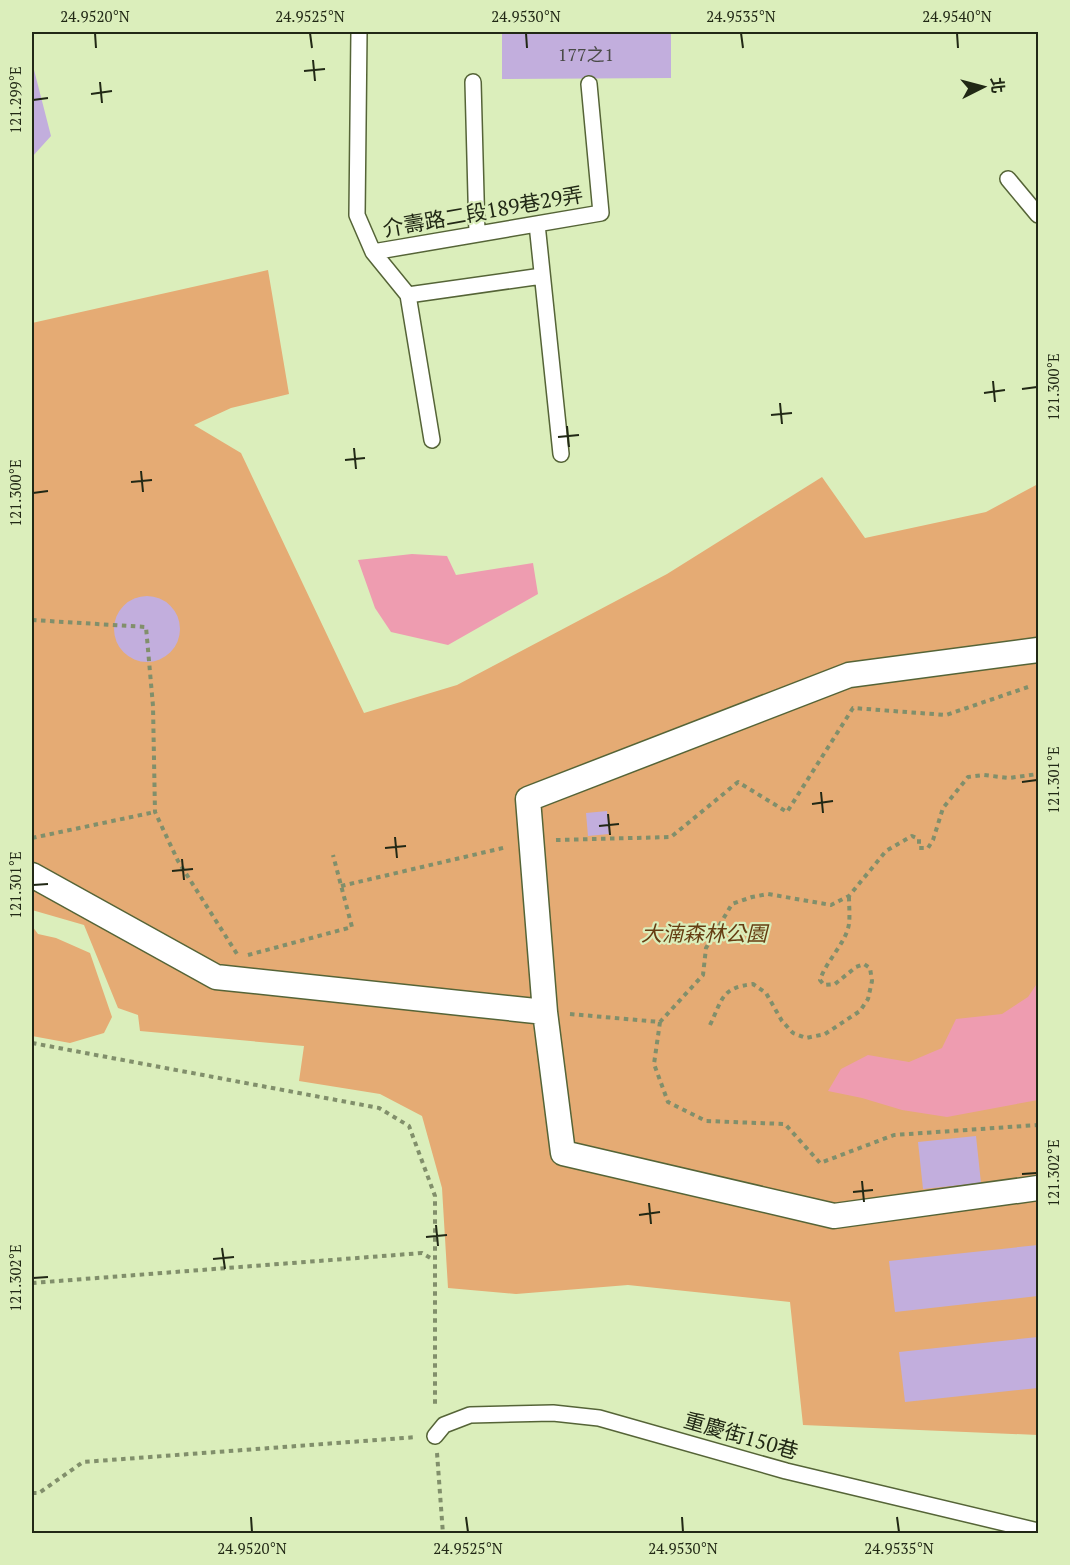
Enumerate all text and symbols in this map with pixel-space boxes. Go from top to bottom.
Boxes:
text: 24.9520°N [60,6,130,26]
text: 24.9525°N [275,6,345,26]
text: 24.9530°N [491,6,561,26]
text: 24.9535°N [706,6,776,26]
text: 24.9540°N [922,6,992,26]
house number: 177之1 [558,42,614,66]
north arrow [953,57,1013,117]
text: 121.299°E [5,66,25,134]
text: 北 [986,76,1010,95]
street label: 介壽路二段189巷29弄 [380,180,585,242]
text: 121.300°E [1043,353,1063,421]
text: 121.300°E [5,459,25,527]
text: 121.301°E [1043,746,1063,814]
text: 121.301°E [5,851,25,919]
park label: 大湳森林公園 [641,919,770,947]
text: 121.302°E [1043,1139,1063,1207]
text: 121.302°E [5,1244,25,1312]
street label: 重慶街150巷 [681,1405,802,1465]
text: 24.9520°N [217,1538,287,1558]
text: 24.9525°N [433,1538,503,1558]
text: 24.9530°N [648,1538,718,1558]
text: 24.9535°N [864,1538,934,1558]

